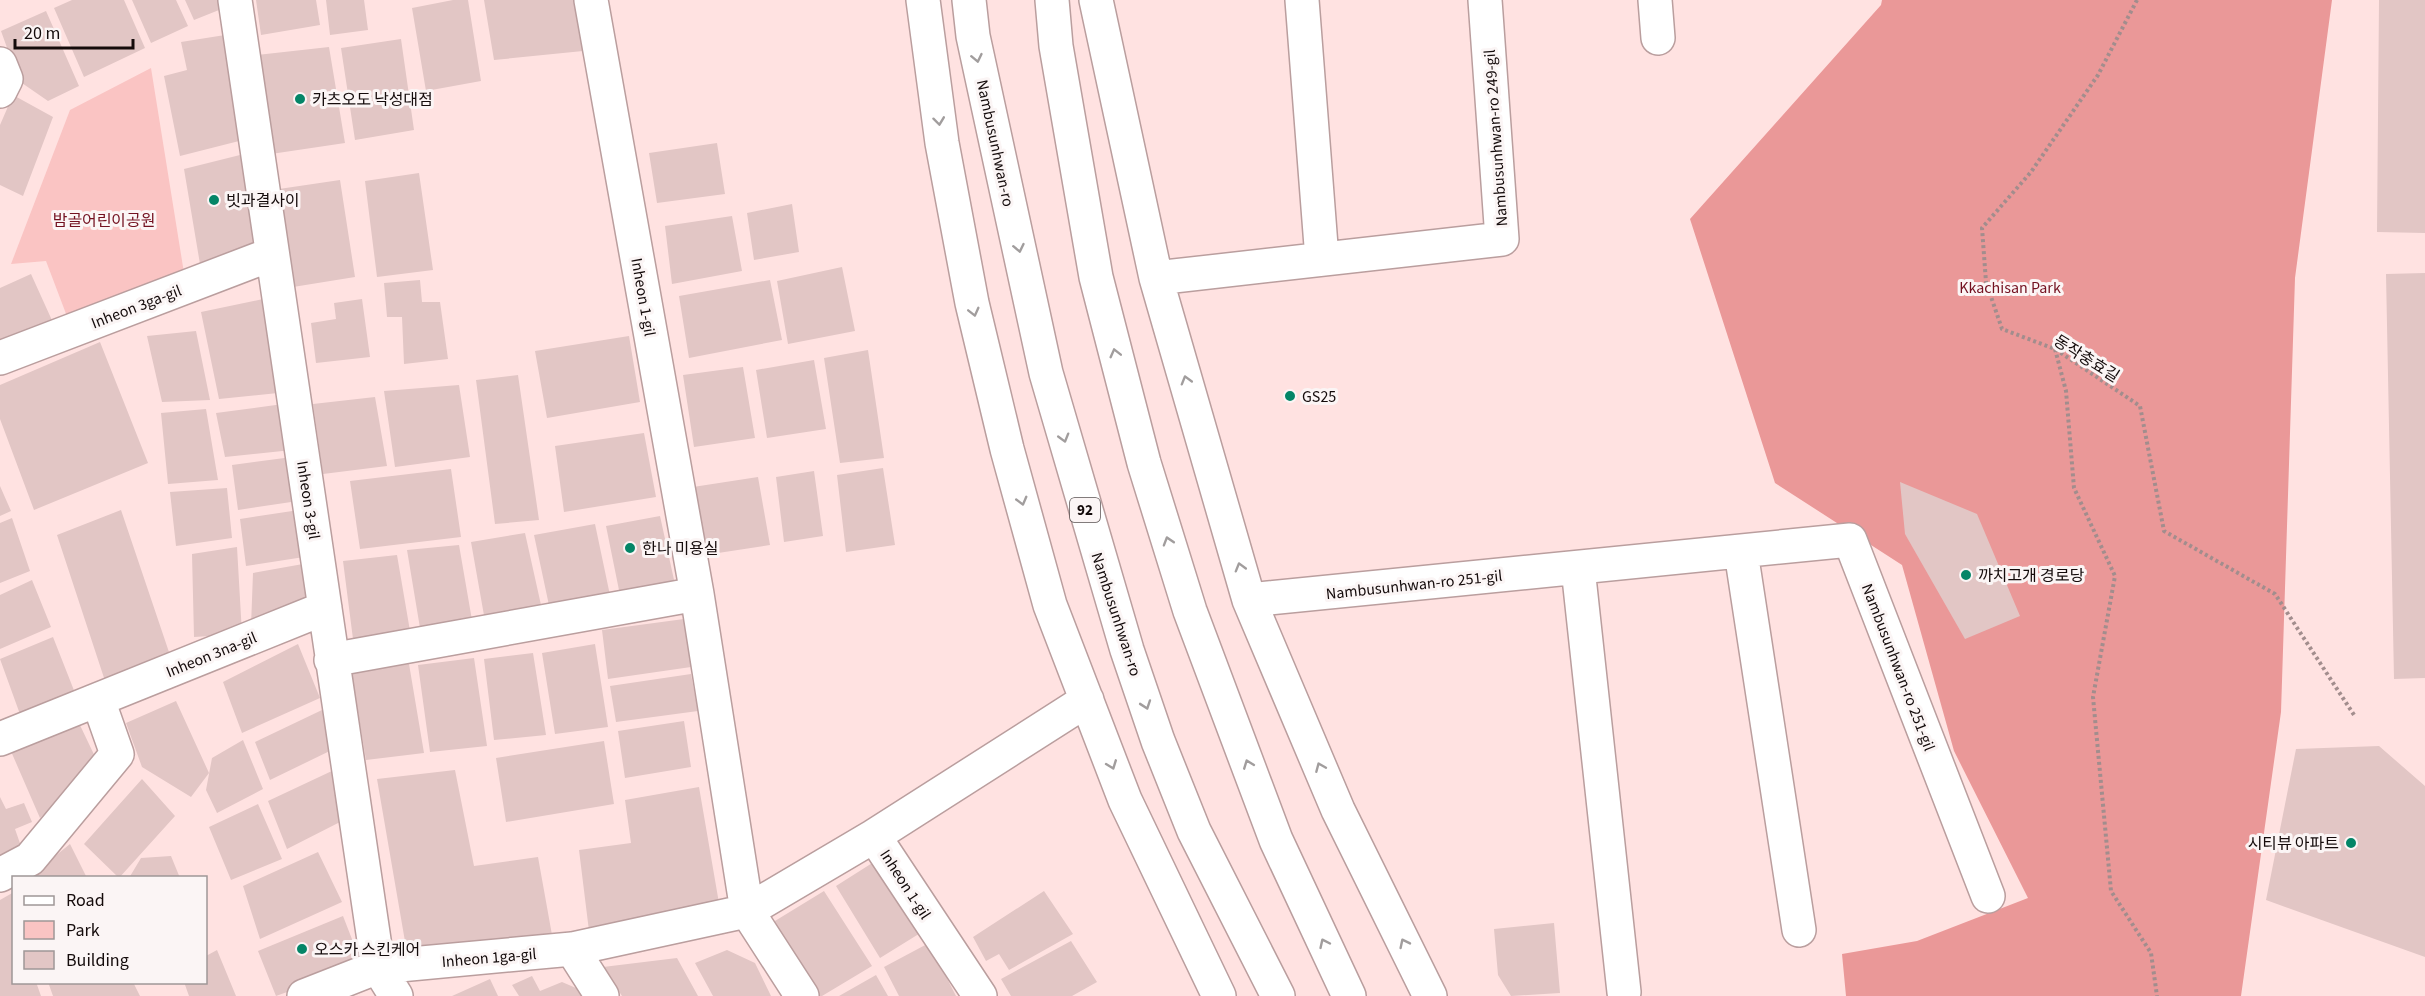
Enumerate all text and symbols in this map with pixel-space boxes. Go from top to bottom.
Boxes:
scale bar [15,12,134,50]
text: 20 m [24,21,60,46]
street label: Nambusunhwan-ro 249-gil [1479,49,1513,227]
one-way arrow [970,53,983,63]
street label: Nambusunhwan-ro [971,78,1019,209]
place label: 카츠오도 낙성대점 [312,89,433,111]
marker: 카츠오도 낙성대점 [293,92,307,106]
one-way arrow [932,116,945,125]
place label: 빗과결사이 [226,190,300,212]
marker: 빗과결사이 [207,193,221,207]
park label: 밤골어린이공원 [52,210,156,232]
one-way arrow [1011,243,1024,253]
street label: Inheon 1-gil [625,256,661,338]
park label: Kkachisan Park [1959,277,2061,299]
street label: Inheon 3ga-gil [88,280,185,334]
one-way arrow [967,307,980,317]
street label: 동작충효길 [2049,330,2124,388]
one-way arrow [1110,348,1123,358]
one-way arrow [1180,375,1193,385]
place label: GS25 [1302,386,1336,408]
marker: GS25 [1283,389,1297,403]
one-way arrow [1057,433,1070,443]
street label: Inheon 3-gil [291,459,325,541]
one-way arrow [1014,496,1027,506]
road number: 92 [1070,498,1100,522]
one-way arrow [1163,536,1175,547]
place label: 한나 미용실 [642,538,719,560]
marker: 한나 미용실 [623,541,637,555]
street label: Nambusunhwan-ro [1086,549,1146,679]
one-way arrow [1235,562,1247,573]
street label: Nambusunhwan-ro 251-gil [1325,565,1503,605]
place label: 까치고개 경로당 [1978,565,2085,587]
marker: 까치고개 경로당 [1959,568,1973,582]
street label: Nambusunhwan-ro 251-gil [1856,581,1940,754]
street label: Inheon 3na-gil [163,627,260,683]
one-way arrow [1139,699,1151,709]
one-way arrow [1105,759,1117,770]
one-way arrow [1242,759,1255,770]
one-way arrow [1316,763,1328,774]
place label: 시티뷰 아파트 [2247,833,2339,855]
marker: 시티뷰 아파트 [2344,836,2358,850]
street label: Inheon 1-gil [874,845,936,924]
legend [12,876,207,984]
text: Road [66,888,105,913]
text: Park [66,918,100,943]
one-way arrow [1320,938,1332,949]
place label: 오스카 스킨케어 [314,939,420,961]
one-way arrow [1400,939,1412,950]
marker: 오스카 스킨케어 [295,942,309,956]
street label: Inheon 1ga-gil [441,943,537,973]
text: Building [66,948,129,973]

